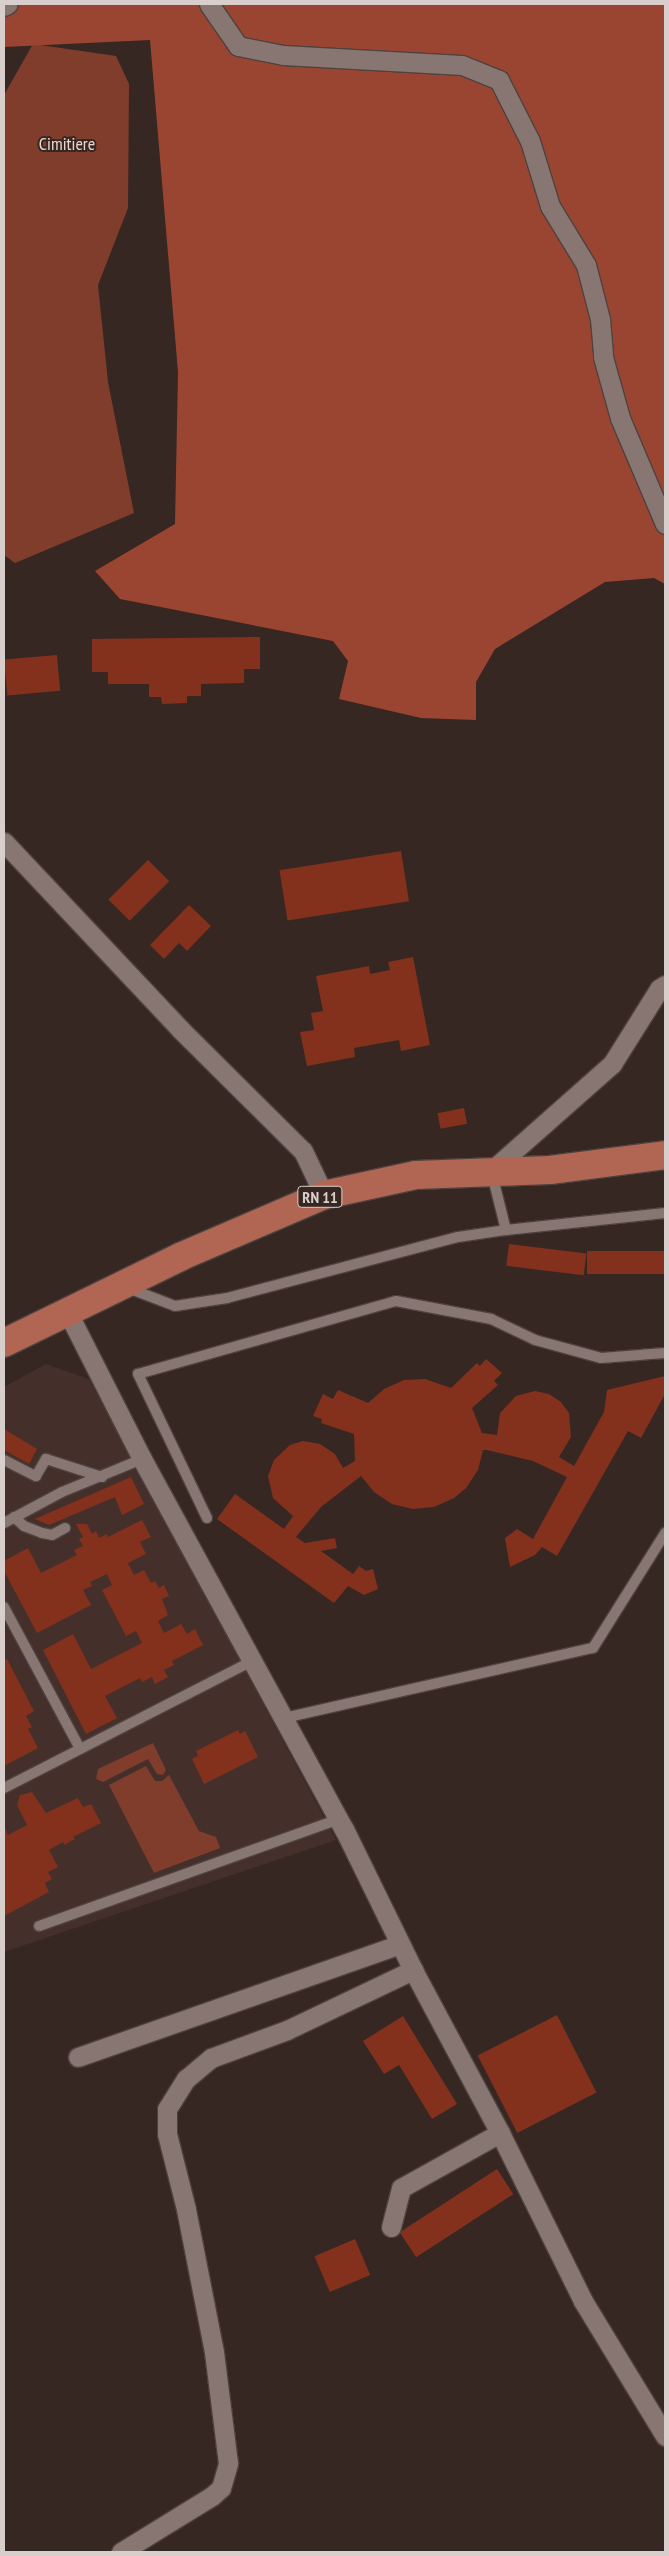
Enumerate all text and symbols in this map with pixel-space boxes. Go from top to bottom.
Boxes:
park label: Cimitiere [39,133,95,155]
road number: RN 11 [296,1184,344,1210]

